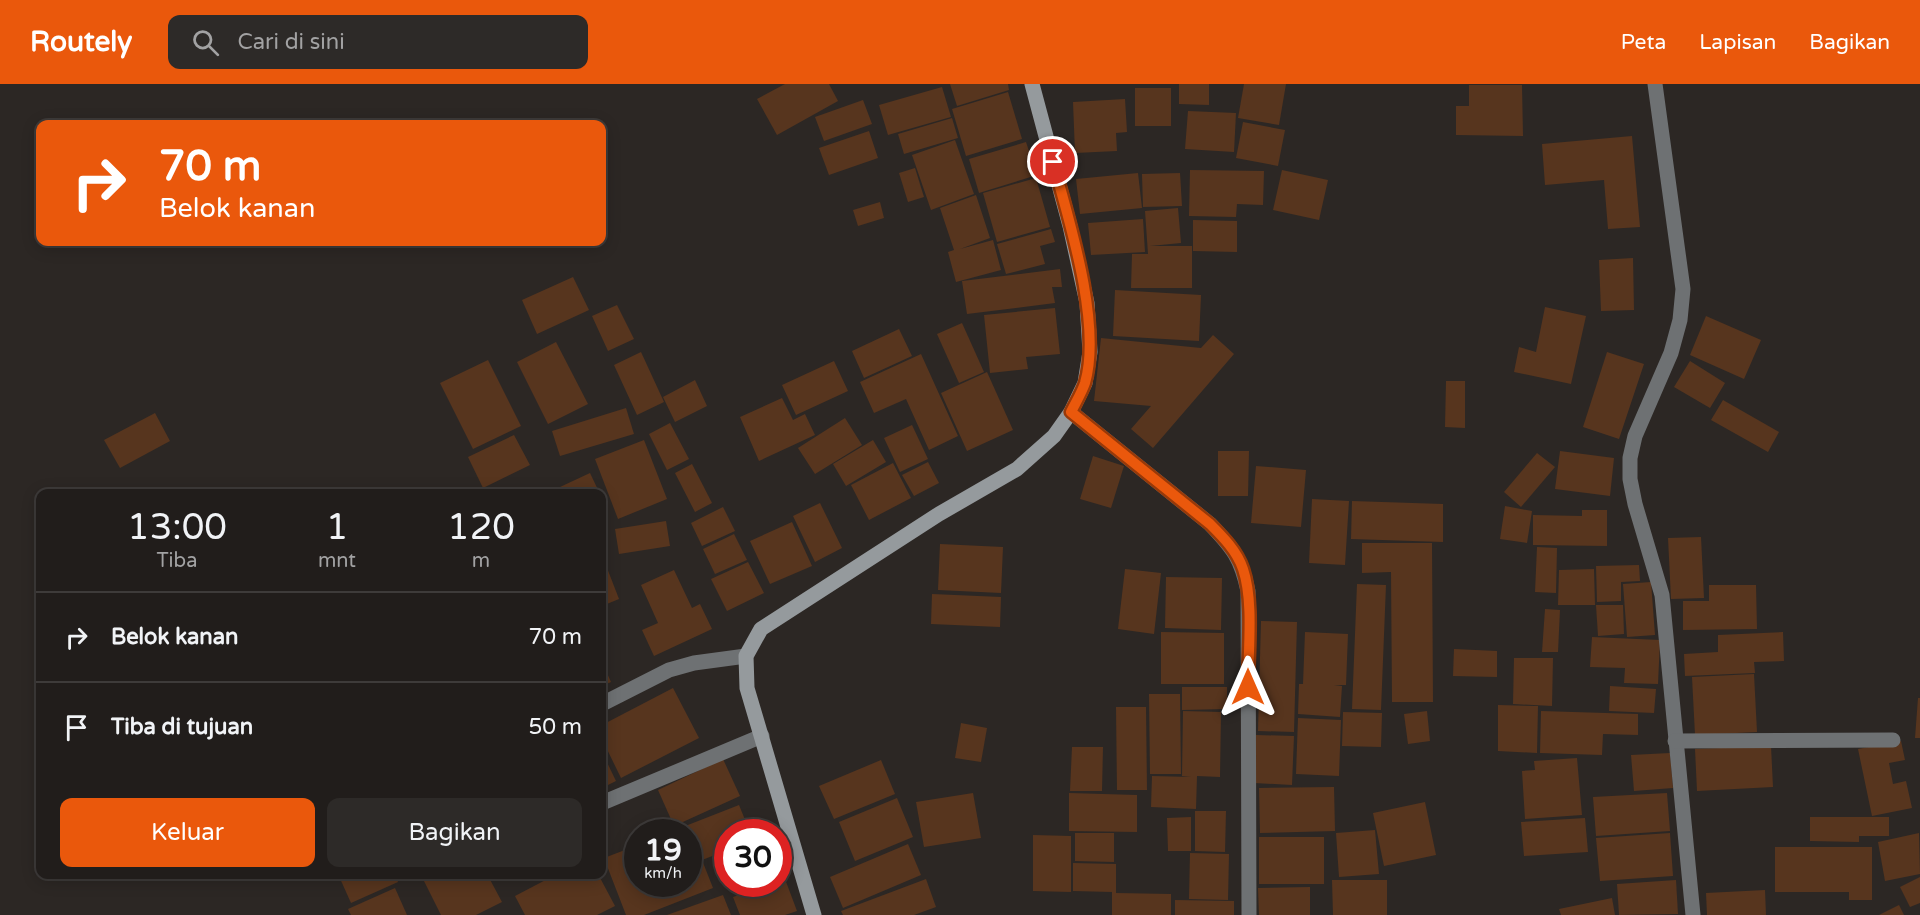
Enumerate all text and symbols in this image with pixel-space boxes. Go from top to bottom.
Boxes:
search box [168,15,588,69]
text: Routely [30,25,132,59]
icon: search [189,26,222,59]
text: Cari di sini [237,29,345,55]
text: Peta [1621,30,1666,55]
text: Lapisan [1699,30,1776,55]
text: Bagikan [1809,30,1890,55]
pin [1027,136,1078,187]
text: 70 m [159,141,261,192]
icon: right [60,144,138,222]
icon: arrive [1036,145,1069,178]
text: Belok kanan [159,192,315,225]
text: 13:00 [127,506,227,549]
text: 1 [326,506,348,549]
text: 120 [447,506,515,549]
text: Tiba [157,549,197,573]
text: mnt [318,549,356,573]
text: m [472,549,490,573]
icon: right [60,621,93,654]
text: Belok kanan [111,624,238,650]
text: 70 m [528,624,582,650]
position arrow [1216,655,1280,719]
icon: arrive [60,711,93,744]
text: Tiba di tujuan [111,714,253,740]
text: 50 m [528,714,582,740]
button: Keluar [60,798,315,867]
button: Bagikan [327,798,582,867]
speed limit sign: 30 [714,819,792,897]
text: 19 [644,832,682,869]
text: km/h [644,864,682,882]

